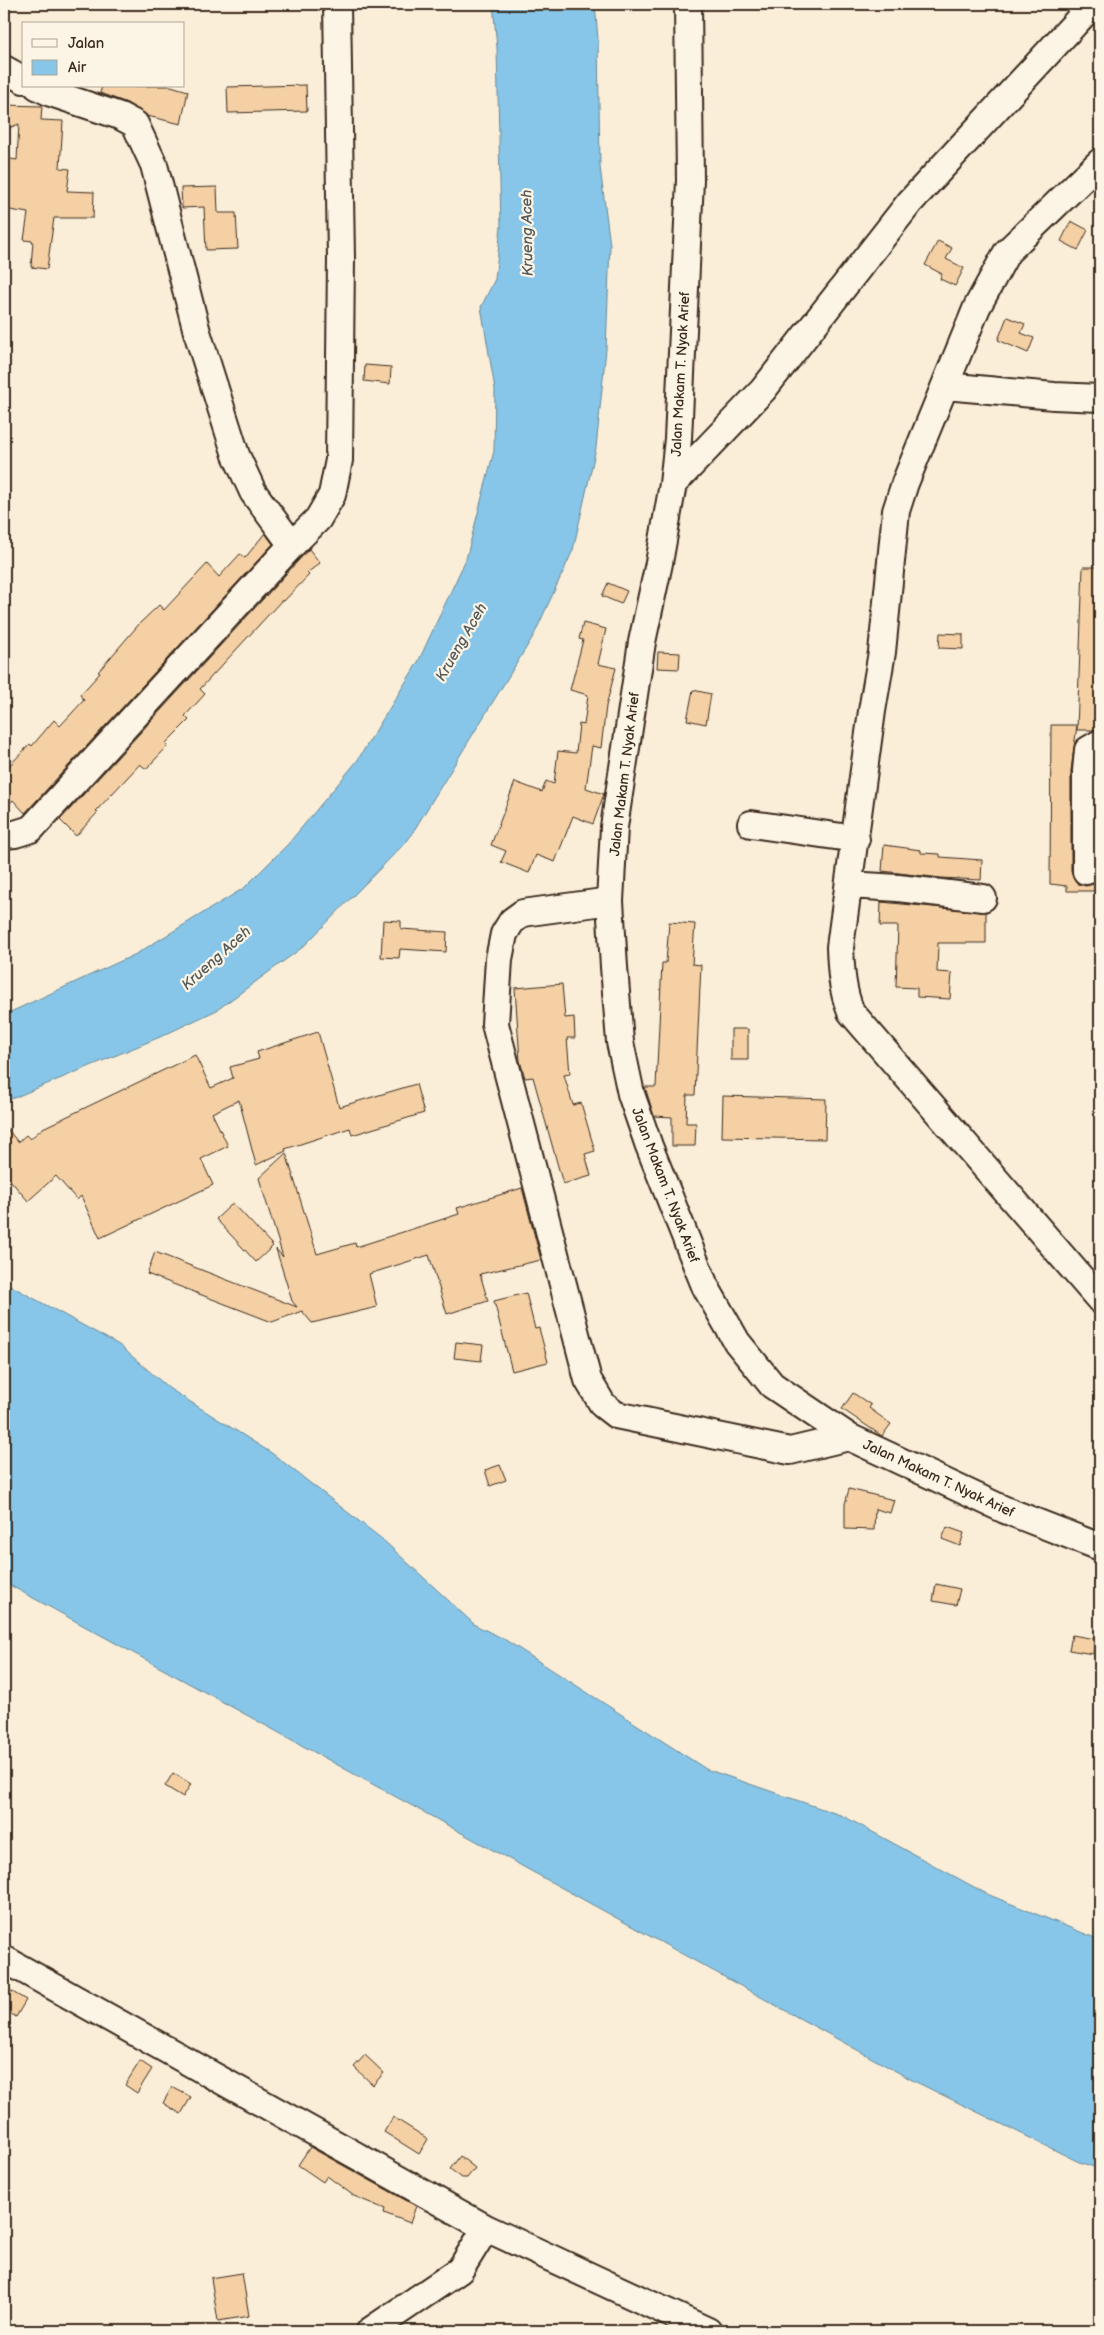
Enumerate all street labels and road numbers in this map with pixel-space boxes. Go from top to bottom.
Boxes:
street label: Jalan Makam T. Nyak Arief [668,291,693,457]
street label: Jalan Makam T. Nyak Arief [606,690,643,857]
street label: Jalan Makam T. Nyak Arief [628,1105,703,1266]
street label: Jalan Makam T. Nyak Arief [860,1436,1018,1521]

